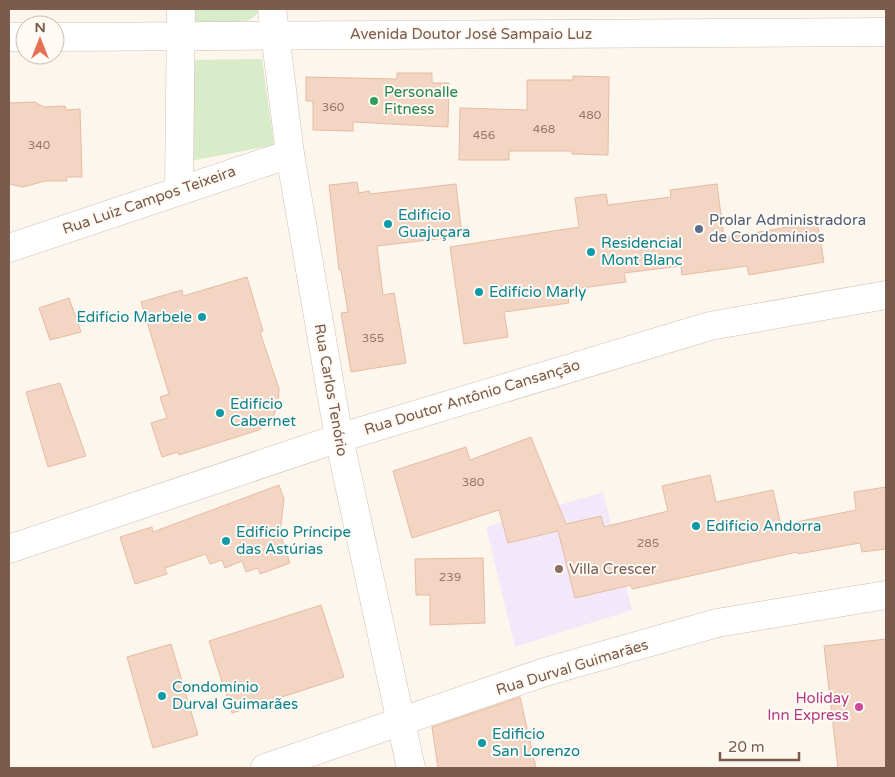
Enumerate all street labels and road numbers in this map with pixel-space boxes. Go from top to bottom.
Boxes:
street label: Avenida Doutor José Sampaio Luz [350,25,592,43]
street label: Rua Luiz Campos Teixeira [60,162,238,238]
street label: Rua Carlos Tenório [310,322,352,458]
street label: Rua Doutor Antônio Cansanção [362,356,582,438]
street label: Rua Durval Guimarães [494,635,650,699]

